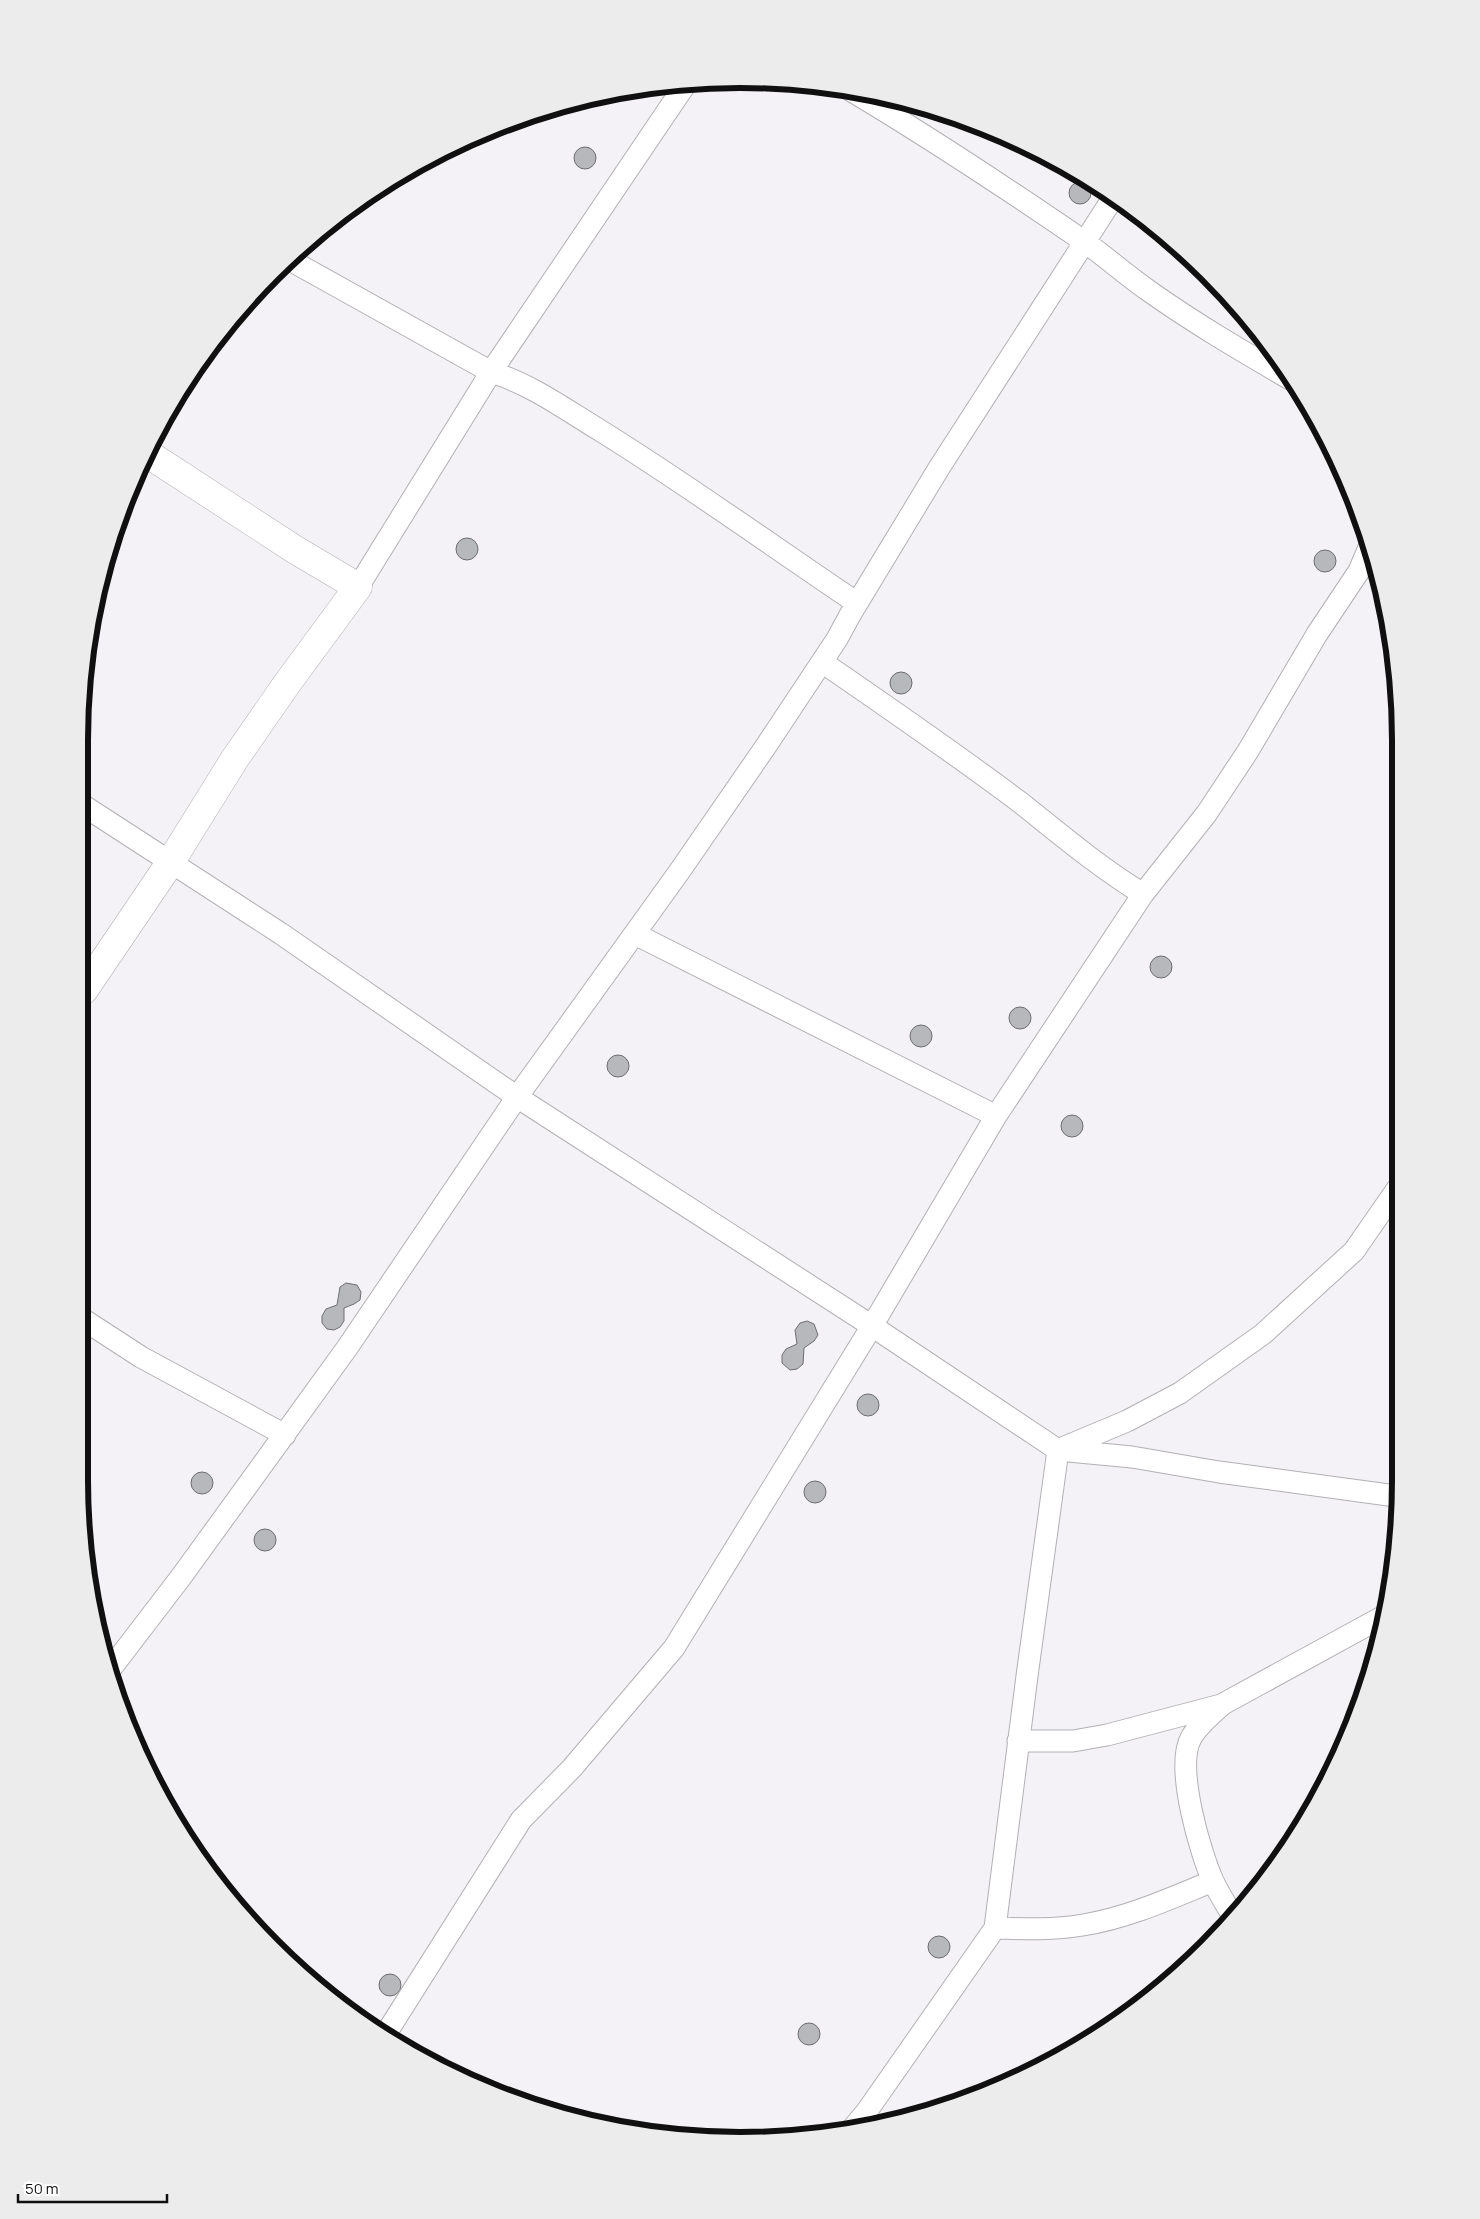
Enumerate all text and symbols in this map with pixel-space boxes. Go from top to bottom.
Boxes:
scale bar [18,2172,166,2204]
text: 50 m [25,2178,59,2199]

